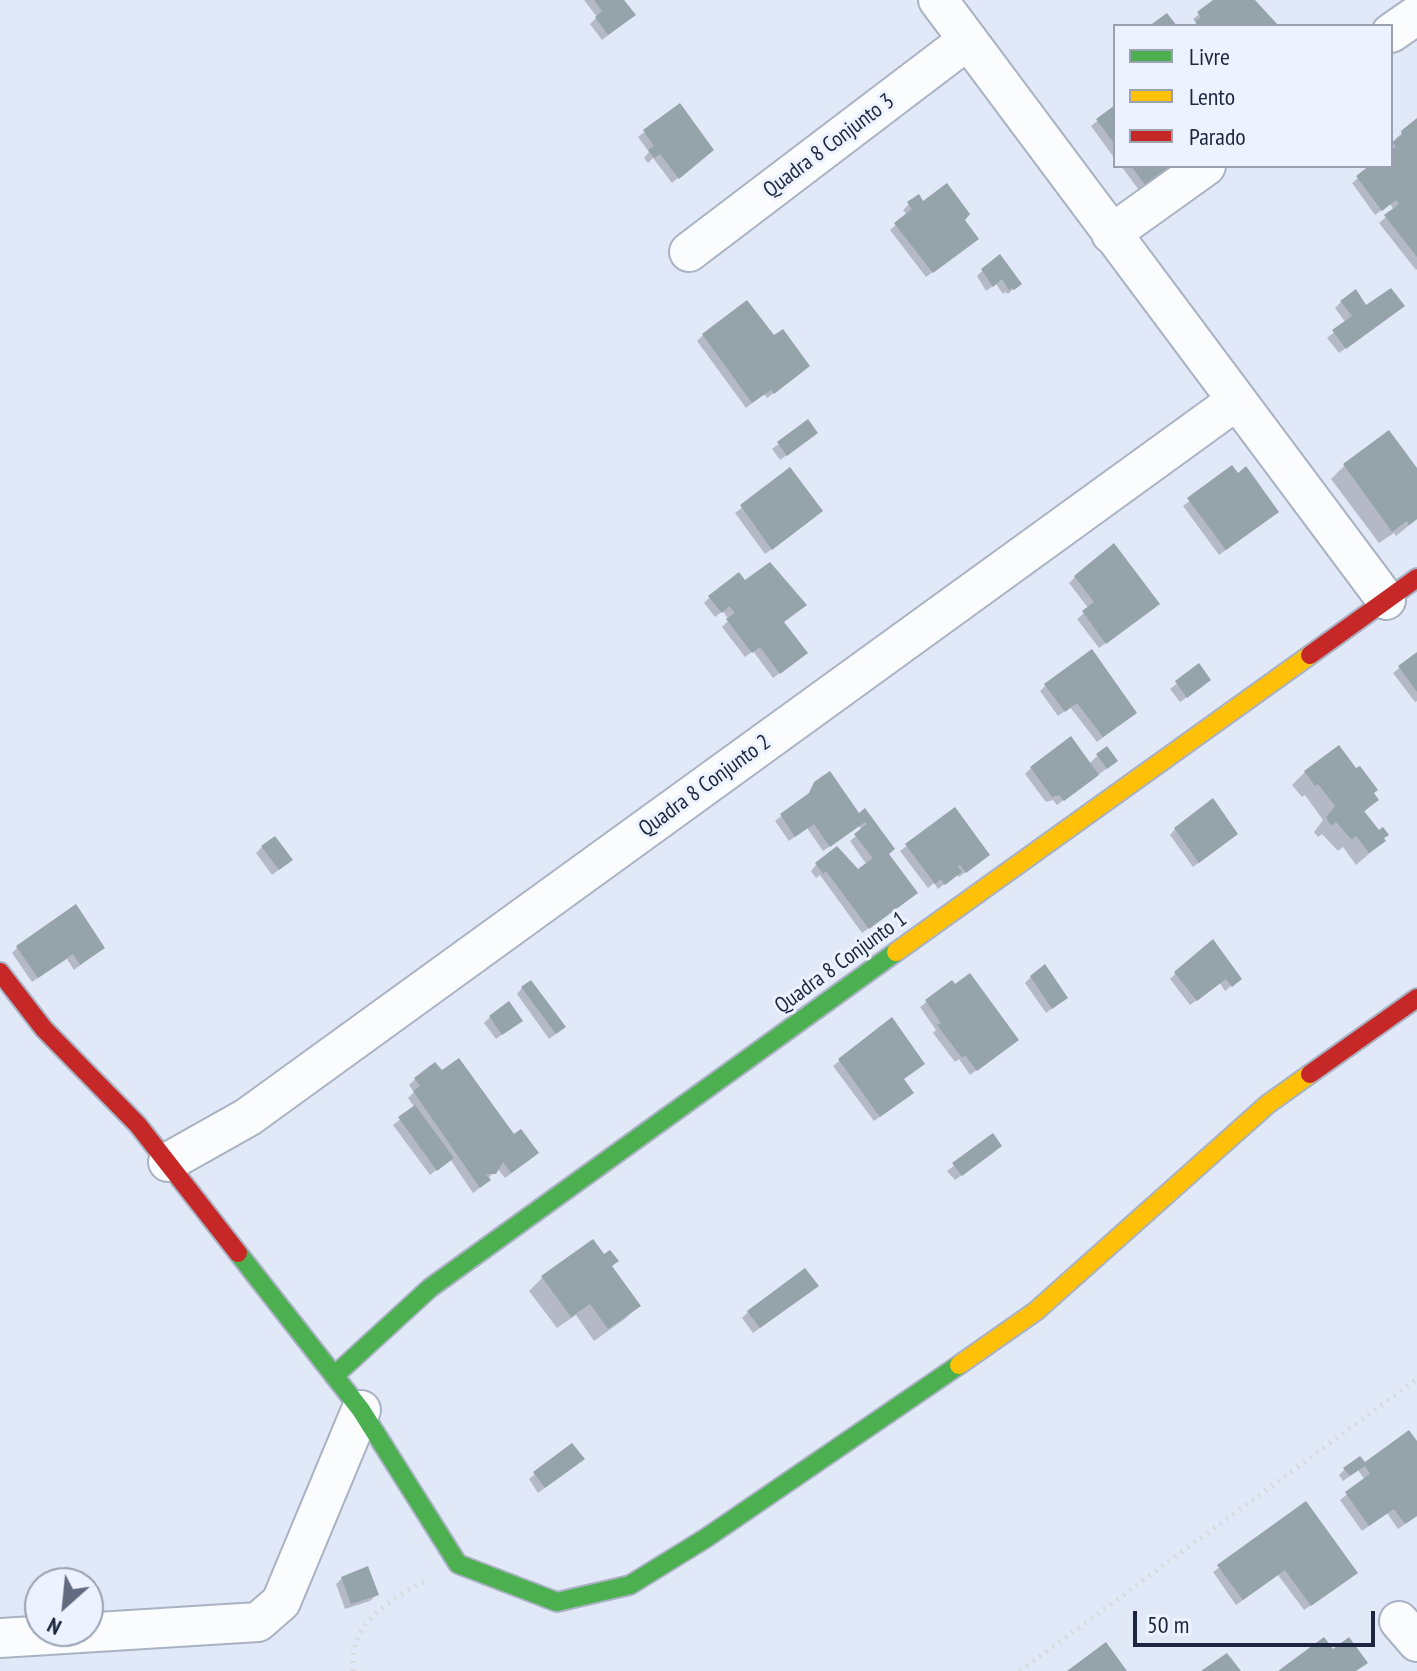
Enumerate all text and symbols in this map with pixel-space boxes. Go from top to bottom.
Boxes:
legend [1113,24,1393,168]
text: Livre [1189,41,1230,72]
text: Lento [1189,81,1235,112]
street label: Quadra 8 Conjunto 3 [759,88,899,204]
text: Parado [1189,121,1246,152]
street label: Quadra 8 Conjunto 2 [634,729,776,843]
street label: Quadra 8 Conjunto 1 [770,906,912,1020]
north arrow [24,1567,104,1647]
scale bar [1137,1595,1379,1645]
text: 50 m [1147,1609,1189,1640]
text: N [42,1611,66,1642]

